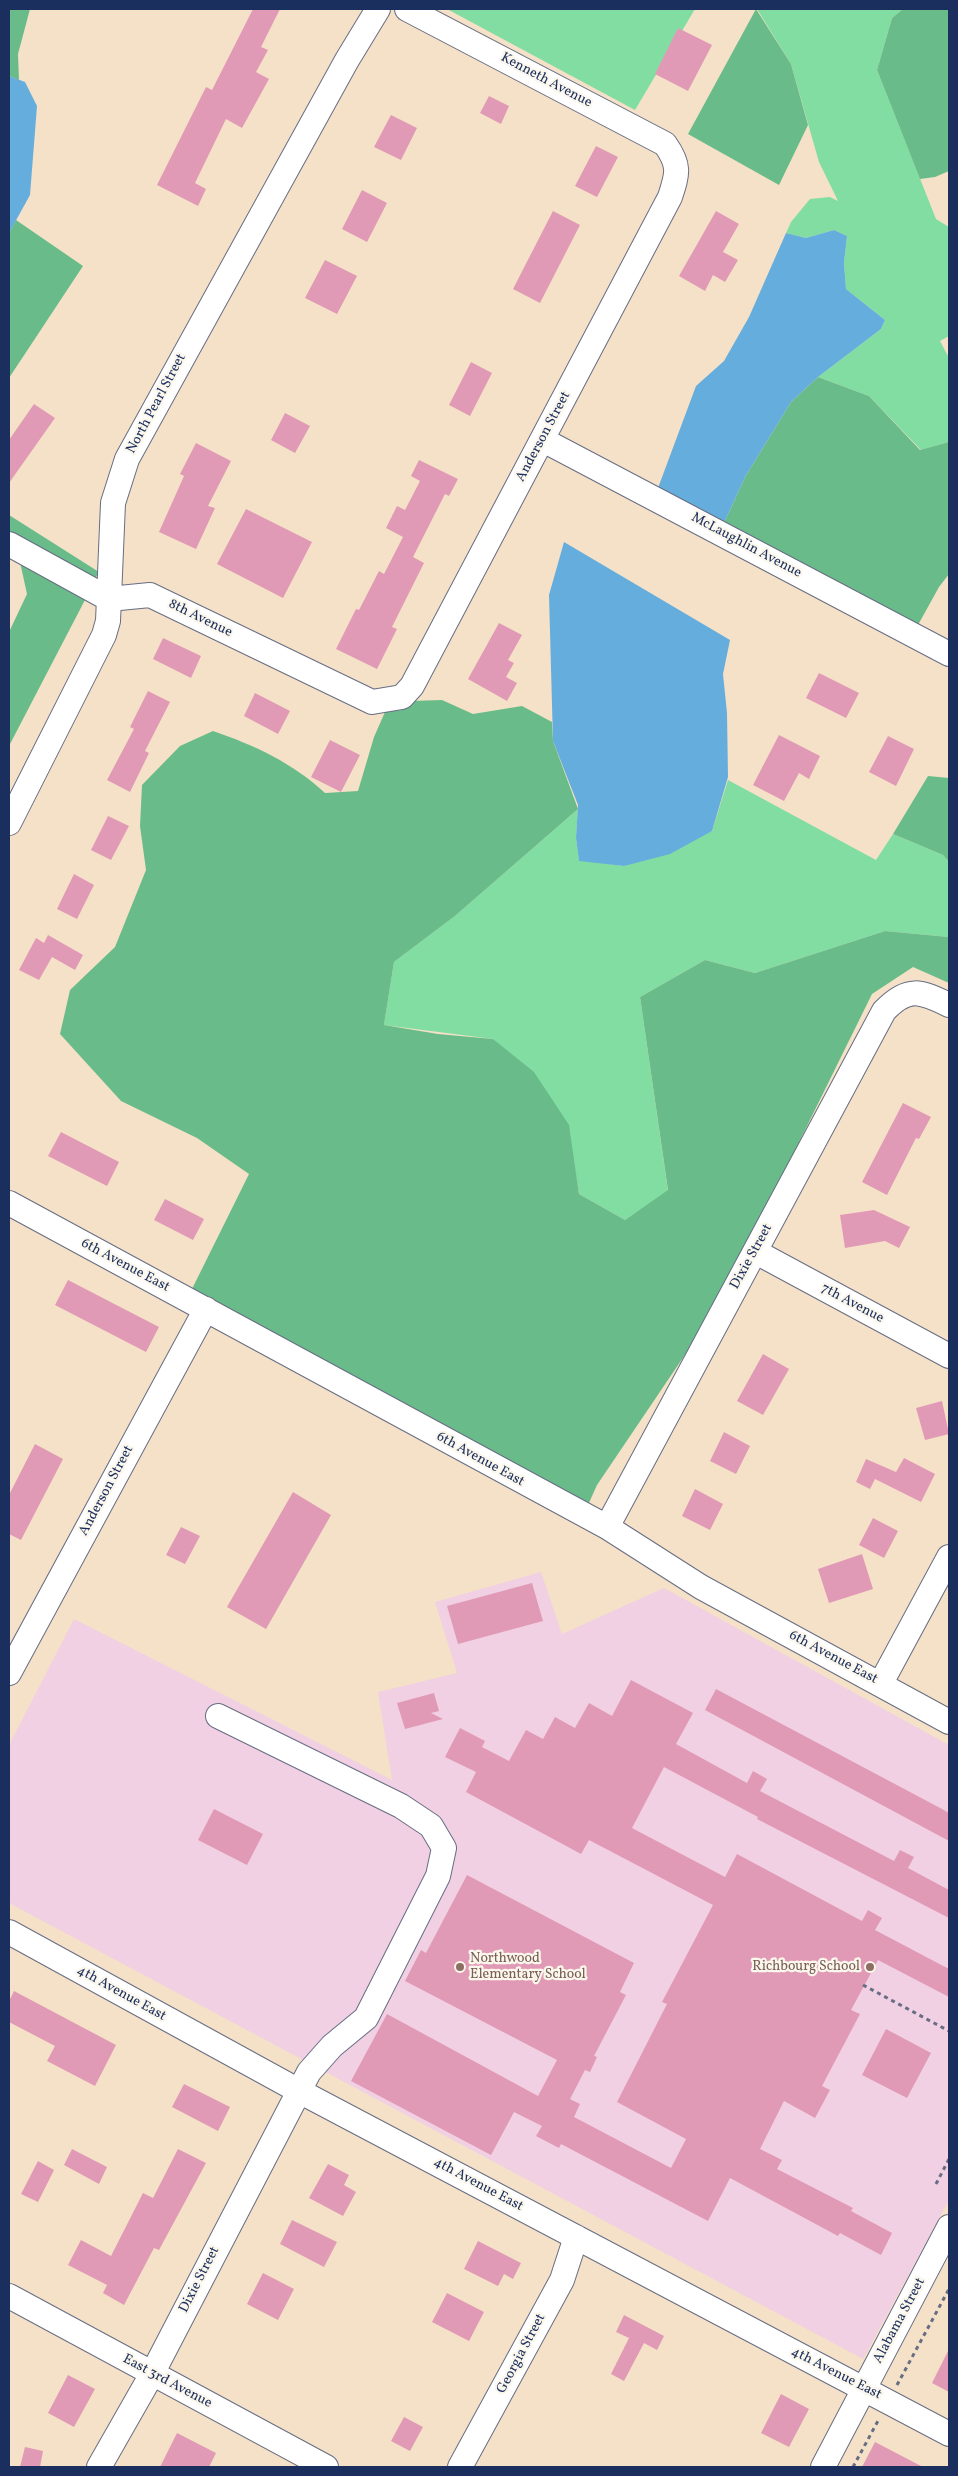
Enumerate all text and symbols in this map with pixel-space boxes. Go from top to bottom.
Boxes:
street label: Kenneth Avenue [498,50,594,112]
street label: North Pearl Street [124,351,190,457]
street label: Anderson Street [513,389,575,485]
street label: McLaughlin Avenue [688,510,804,582]
street label: 8th Avenue [165,596,235,642]
street label: Dixie Street [727,1221,777,1293]
street label: 6th Avenue East [78,1236,172,1296]
street label: 7th Avenue [818,1280,886,1328]
street label: 6th Avenue East [433,1429,527,1491]
street label: Anderson Street [76,1443,138,1539]
street label: 6th Avenue East [786,1628,880,1688]
place label: Northwood Elementary School [470,1951,586,1984]
place label: Richbourg School [752,1959,860,1975]
marker: Northwood Elementary School [454,1961,466,1973]
marker: Richbourg School [864,1961,876,1973]
street label: 4th Avenue East [74,1963,168,2025]
street label: 4th Avenue East [430,2154,526,2216]
street label: Dixie Street [176,2244,224,2316]
street label: Alabama Street [870,2275,930,2367]
street label: Georgia Street [494,2311,550,2397]
street label: 4th Avenue East [788,2344,884,2404]
street label: East 3rd Avenue [120,2351,214,2413]

